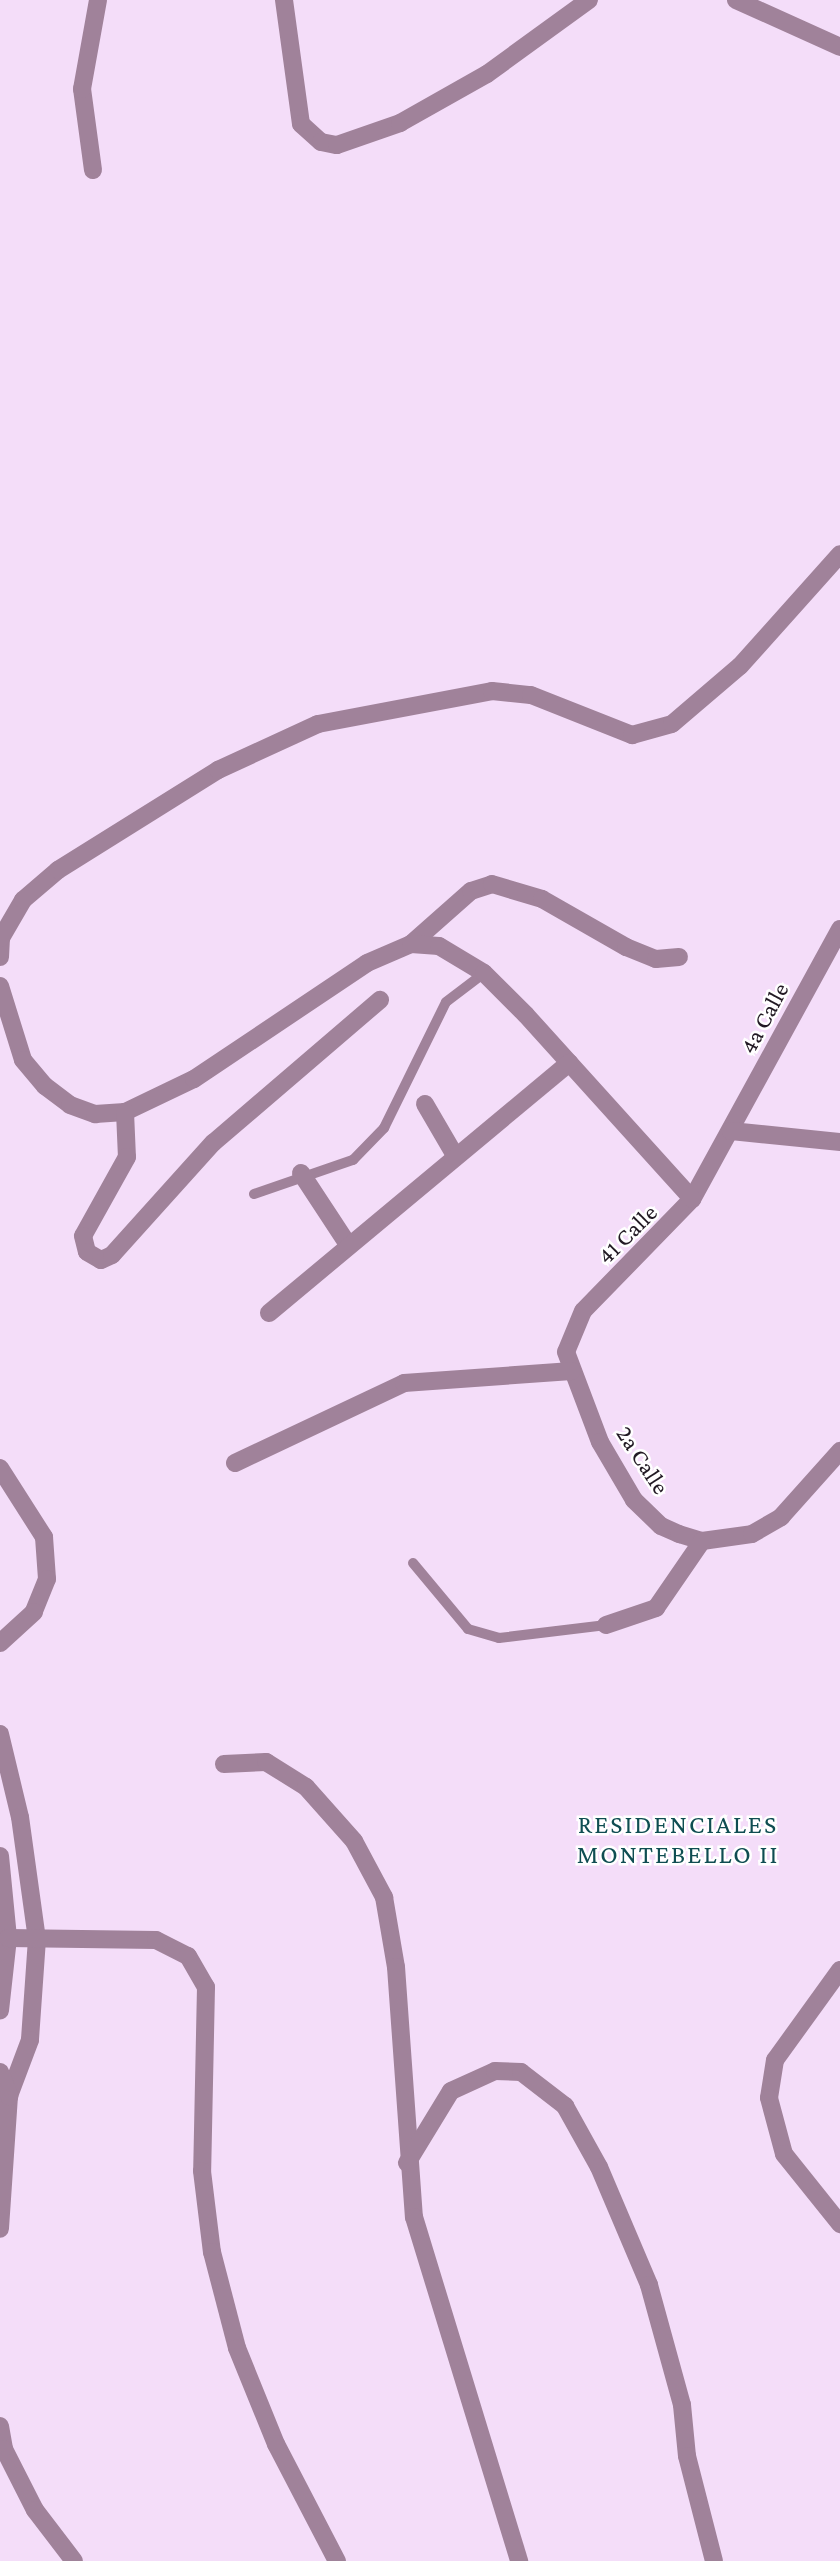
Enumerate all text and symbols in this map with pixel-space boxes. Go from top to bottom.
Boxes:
street label: 4a Calle [733,978,795,1058]
street label: 41 Calle [591,1198,663,1270]
street label: 2a Calle [610,1421,676,1499]
district label: RESIDENCIALES MONTEBELLO II [578,1809,778,1870]

